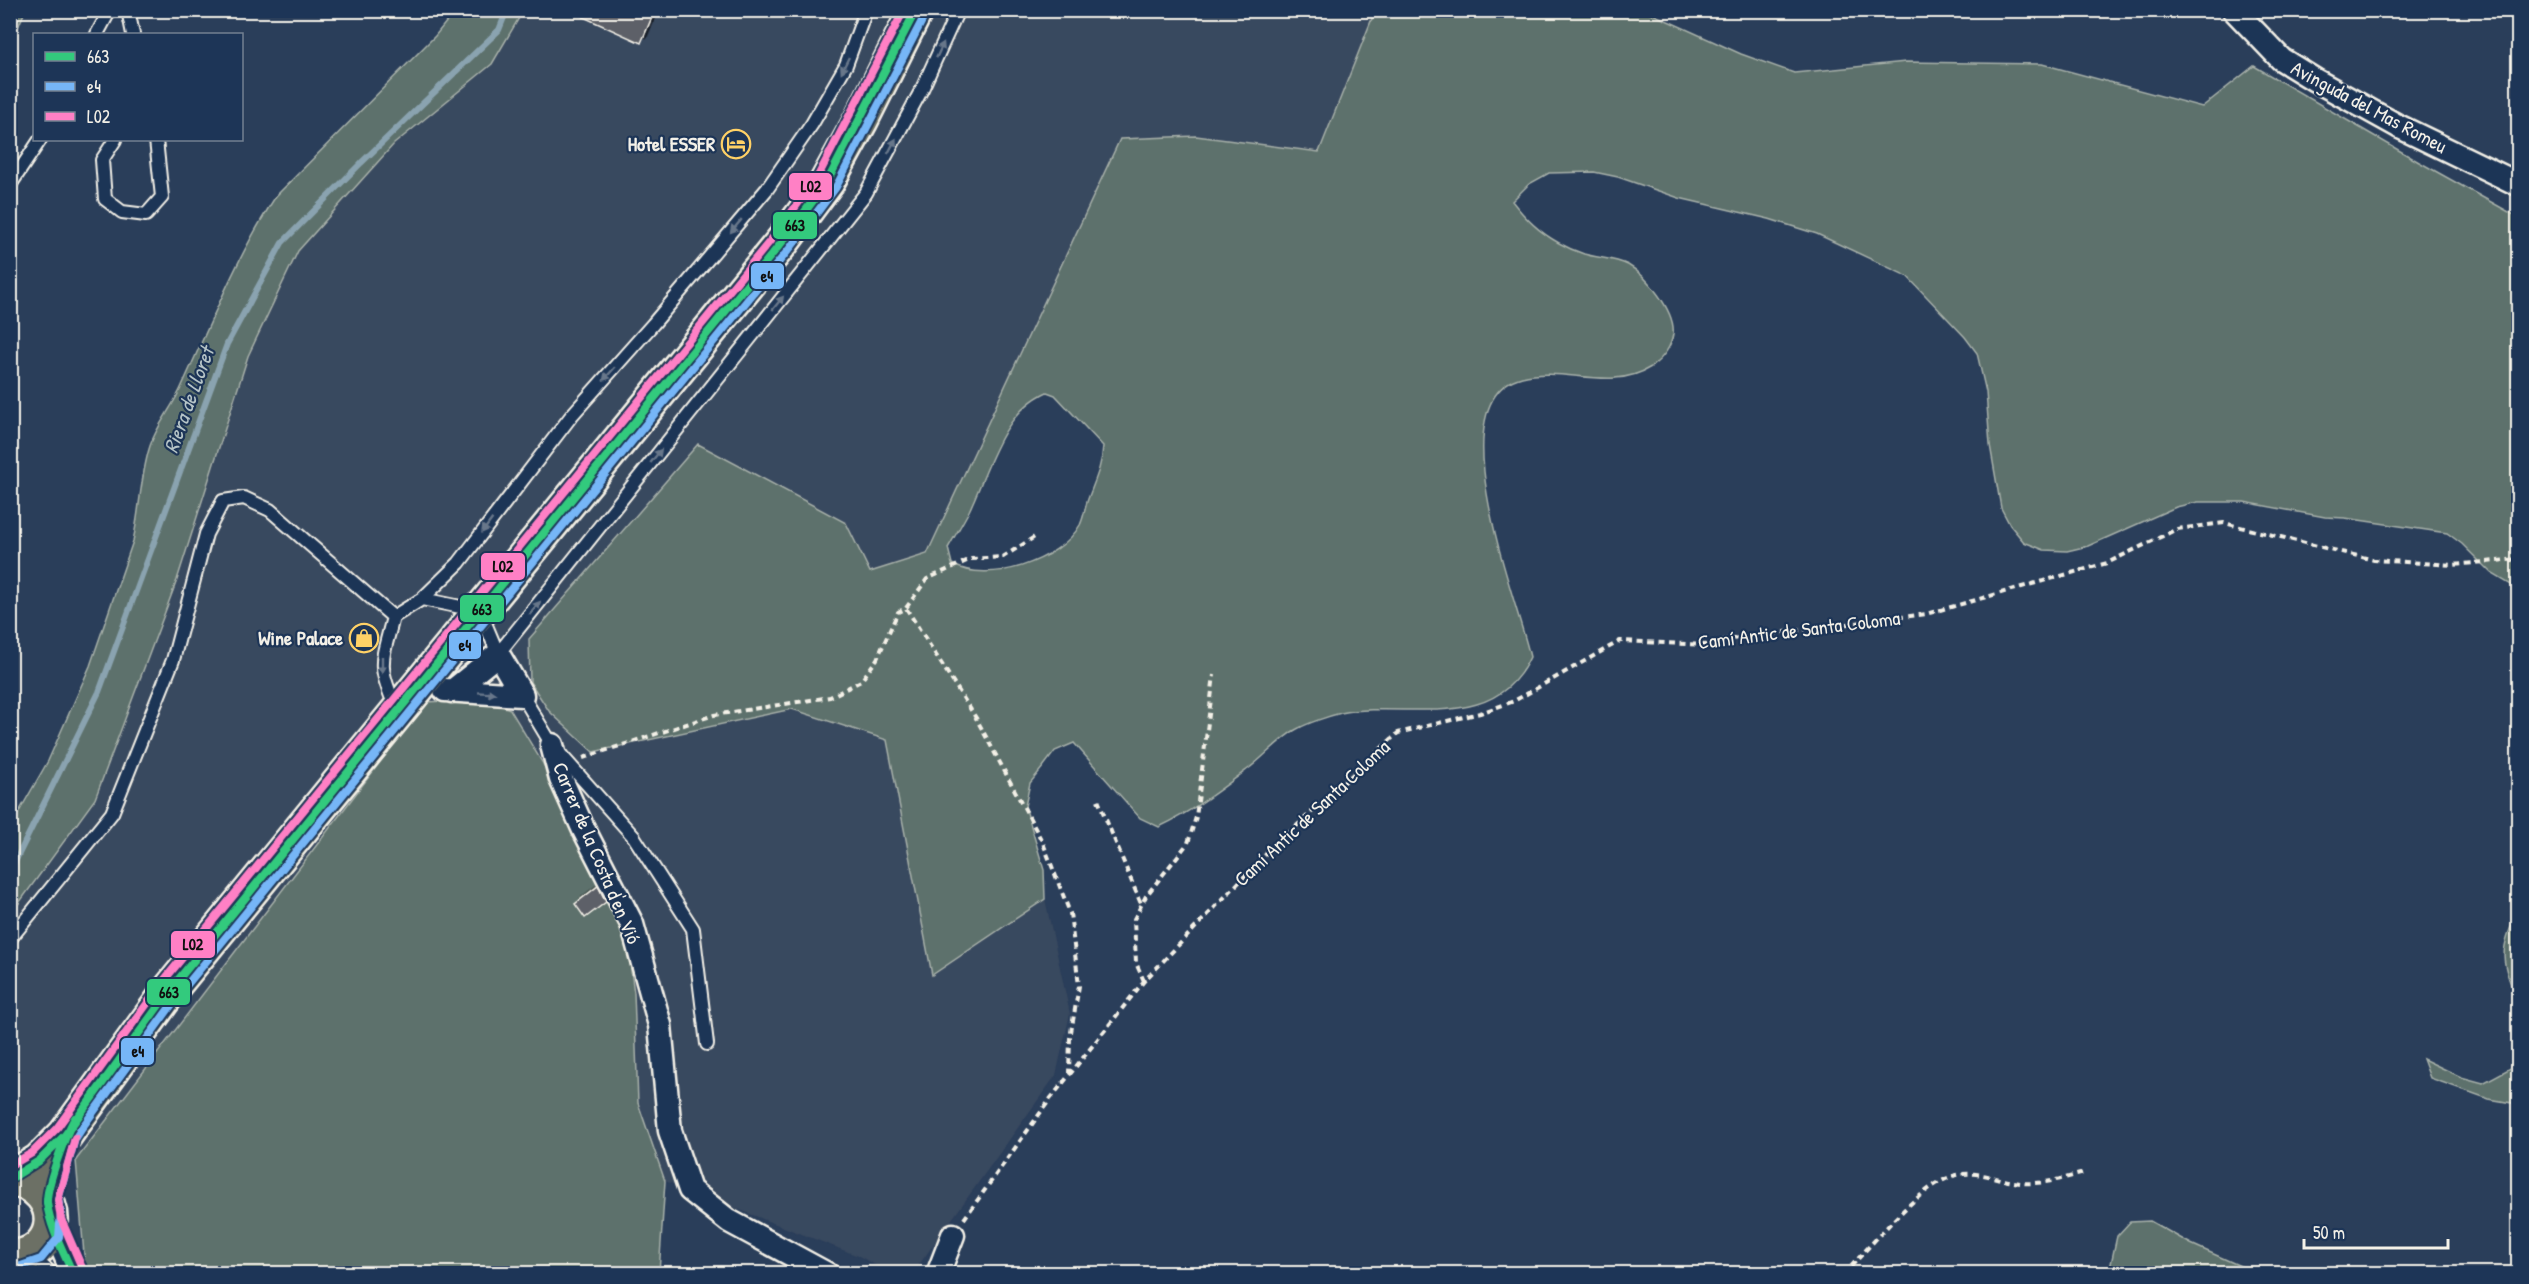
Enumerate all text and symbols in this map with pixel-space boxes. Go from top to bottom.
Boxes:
legend [33,33,243,141]
one-way arrow [935,40,945,58]
text: 663 [87,44,109,69]
street label: Avinguda del Mas Romeu [2287,54,2452,159]
one-way arrow [841,56,850,73]
text: e4 [87,74,101,99]
text: L02 [87,104,111,129]
hotel icon: Hotel ESSER [720,128,752,160]
place label: Hotel ESSER [628,130,715,157]
one-way arrow [887,137,897,154]
line badge: L02 [788,172,833,201]
text: L02 [801,175,822,197]
line badge: 663 [772,211,818,240]
text: 663 [785,214,805,236]
one-way arrow [730,218,743,234]
line badge: e4 [750,262,785,290]
text: e4 [761,265,773,287]
one-way arrow [771,296,783,311]
water label: Riera de Lloret [156,340,222,457]
one-way arrow [602,366,616,381]
one-way arrow [650,448,663,464]
one-way arrow [481,517,493,533]
line badge: L02 [480,552,526,581]
text: L02 [493,555,514,577]
line badge: 663 [459,594,505,623]
text: 663 [472,598,492,620]
one-way arrow [528,600,541,616]
street label: Camí Antic de Santa Coloma [1696,604,1902,655]
shop icon: Wine Palace [348,622,380,654]
place label: Wine Palace [258,624,343,651]
line badge: e4 [448,631,482,660]
text: e4 [459,634,471,656]
one-way arrow [378,656,387,675]
one-way arrow [478,688,497,698]
street label: Camí Antic de Santa Coloma [1228,733,1395,892]
street label: Carrer de la Costa d'en Vió [547,758,648,948]
line badge: L02 [170,930,216,959]
text: L02 [183,933,204,955]
line badge: 663 [146,978,191,1006]
text: 663 [159,981,179,1003]
line badge: e4 [120,1037,155,1066]
text: e4 [132,1040,144,1062]
scale bar [2304,1212,2448,1250]
text: 50 m [2313,1220,2345,1245]

